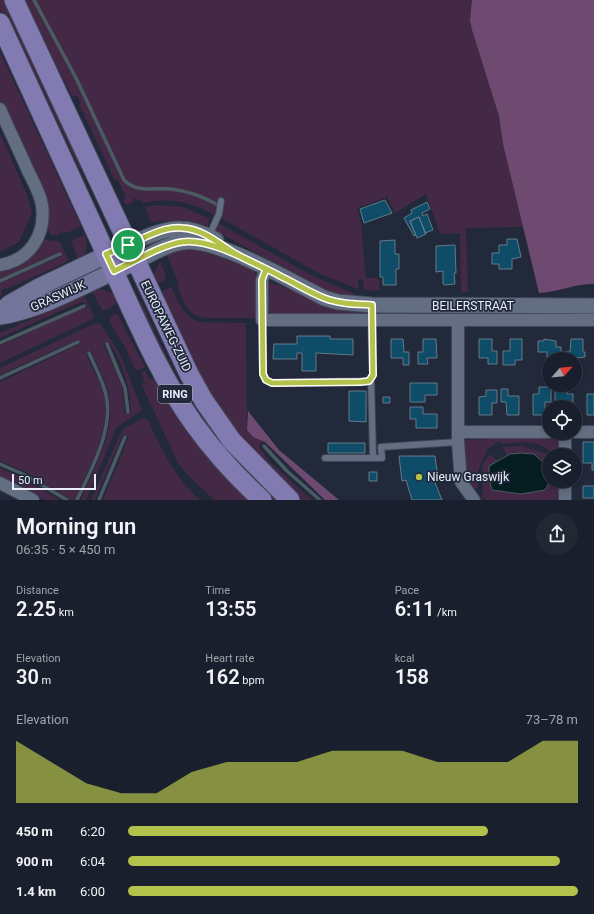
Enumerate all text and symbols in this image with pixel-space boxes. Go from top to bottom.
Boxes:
pin [111,228,145,262]
icon: arrive [117,234,139,256]
street label: GRASWIJK [28,278,88,314]
street label: EUROPAWEG-ZUID [138,278,194,374]
street label: BEILERSTRAAT [432,299,514,313]
north arrow [542,352,582,392]
map controls [542,352,582,488]
road number: RING [158,385,192,403]
button: locate [542,400,582,440]
button: layers [542,448,582,488]
place label: Nieuw Graswijk [427,470,510,484]
scale bar [12,472,96,491]
marker: Nieuw Graswijk [414,472,424,482]
text: 50 m [18,474,43,487]
button: share [536,513,578,555]
text: Morning run [16,514,136,539]
text: 06:35 · 5 × 450 m [16,542,115,557]
text: Distance [16,584,59,597]
text: Time [205,584,230,597]
text: Pace [395,584,419,597]
text: 2.25 [16,597,56,621]
text: 13:55 [205,597,256,621]
text: 6:11 [395,597,434,621]
text: km [56,606,74,619]
text: /km [434,606,457,619]
text: Elevation [16,652,61,665]
text: Heart rate [205,652,254,665]
text: kcal [395,652,415,665]
text: 30 [16,665,39,689]
text: 162 [205,665,240,689]
text: 158 [395,665,429,689]
text: m [39,674,51,687]
text: bpm [240,674,264,687]
text: Elevation [16,712,69,727]
text: 73–78 m [526,712,578,727]
text: 450 m [16,824,53,839]
text: 6:20 [80,824,105,839]
text: 900 m [16,854,53,869]
text: 6:04 [80,854,105,869]
text: 1.4 km [16,884,56,899]
text: 6:00 [80,884,105,899]

